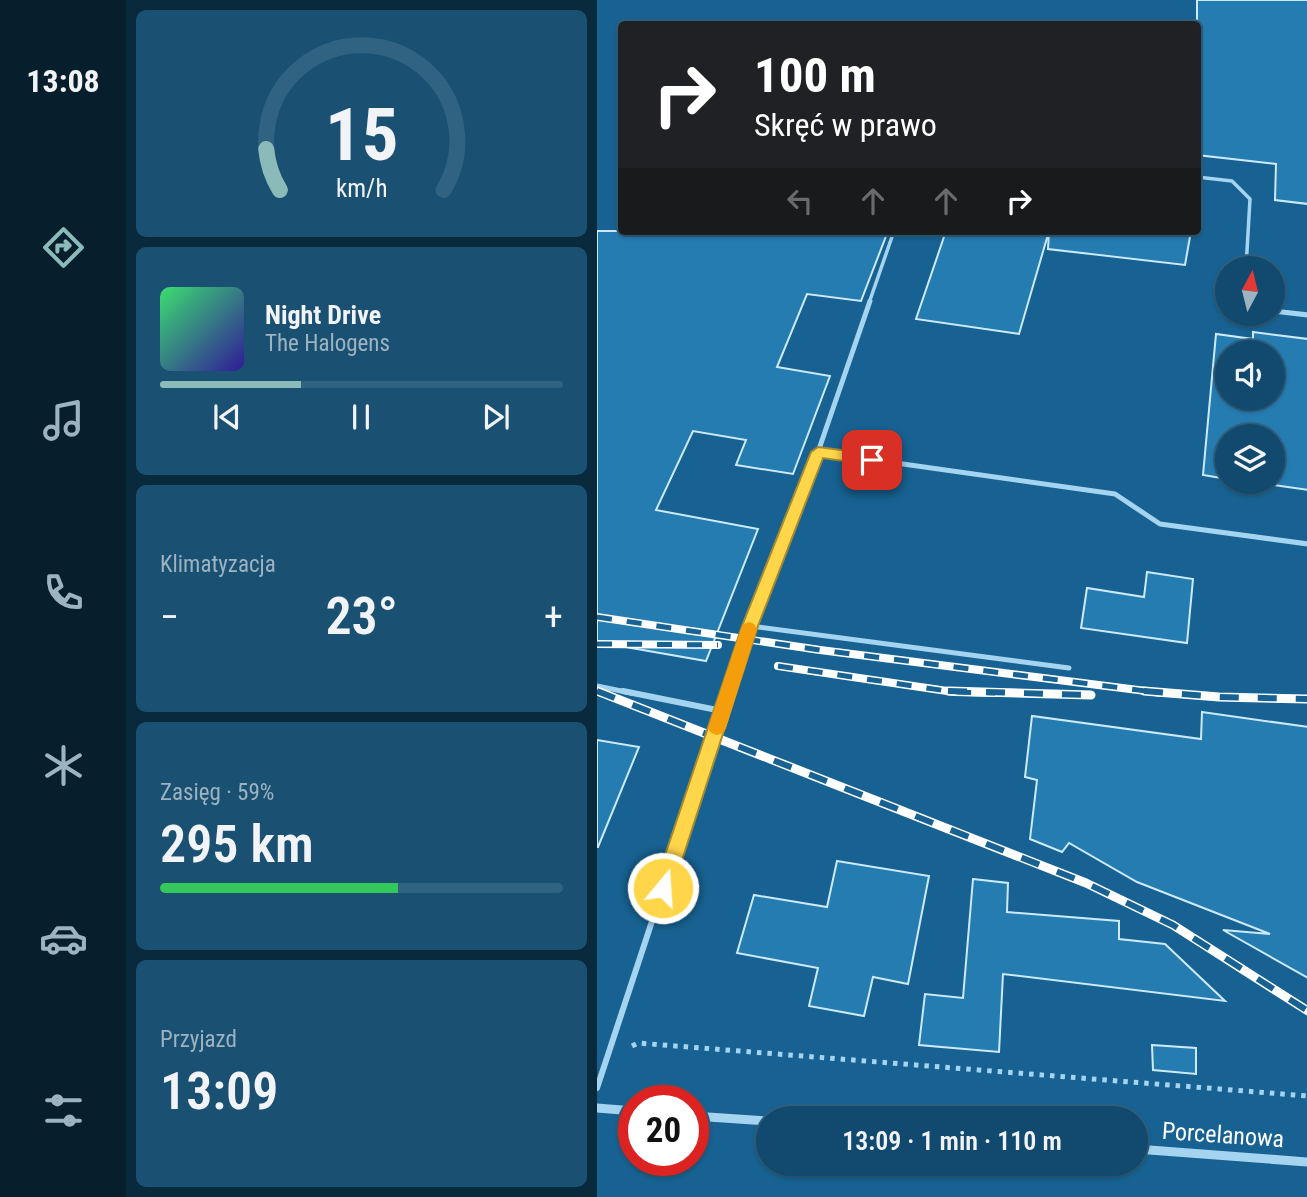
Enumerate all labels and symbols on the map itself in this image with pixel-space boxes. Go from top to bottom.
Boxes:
north arrow [1215,256,1285,326]
pin [842,430,902,490]
position arrow [626,851,700,925]
speed limit sign: 20 [618,1085,709,1176]
street label: Porcelanowa [1161,1117,1285,1153]

